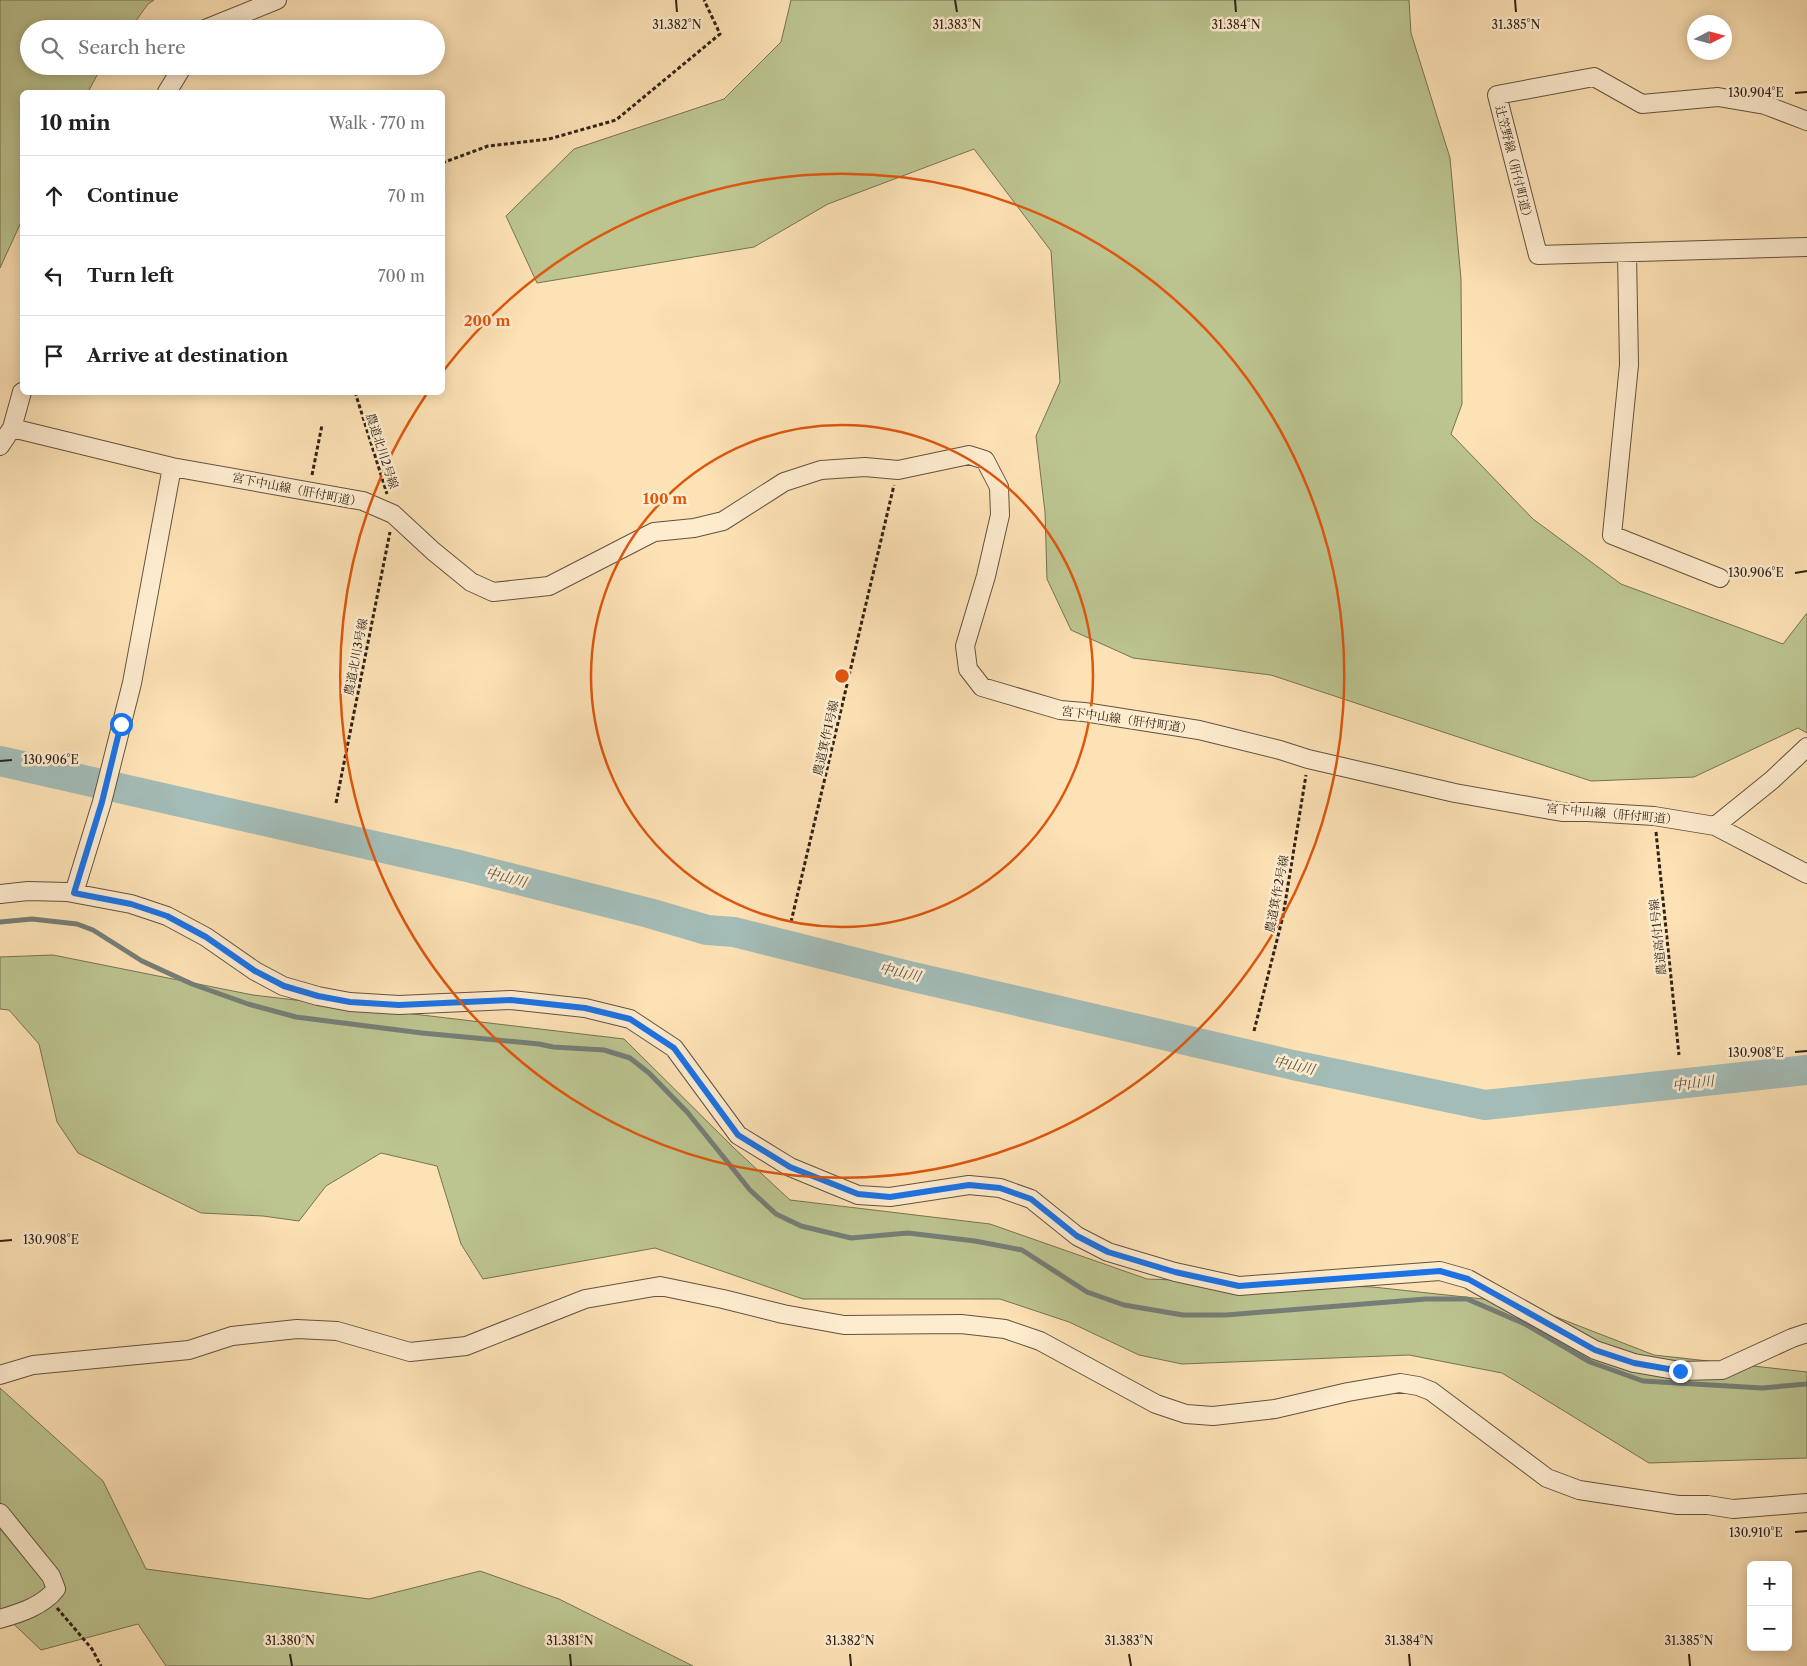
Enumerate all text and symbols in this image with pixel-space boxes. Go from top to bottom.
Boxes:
north arrow [1687,15,1732,60]
text: 31.382°N [652,17,702,32]
text: 31.383°N [932,17,982,32]
text: 31.384°N [1211,17,1261,32]
text: 31.385°N [1492,17,1541,32]
search box [20,20,445,75]
icon: search [38,34,66,62]
text: Search here [78,36,186,59]
text: 130.904°E [1728,85,1784,100]
street label: 辻笠野線（肝付町道） [1493,104,1536,224]
text: 10 min [40,110,111,135]
text: Walk · 770 m [329,113,425,133]
icon: ahead [40,182,68,210]
text: Continue [87,184,179,207]
text: 70 m [388,186,425,206]
icon: left [40,262,68,290]
text: Turn left [87,264,174,287]
text: 700 m [378,266,425,286]
text: 200 m [464,311,510,330]
icon: arrive [40,342,68,370]
text: Arrive at destination [87,344,288,367]
street label: 農道北川2号線 [363,411,402,491]
street label: 宮下中山線（肝付町道） [231,470,363,509]
text: 100 m [643,489,687,508]
text: 130.906°E [1728,565,1784,580]
street label: 農道北川3号線 [341,617,370,697]
centre of rings [833,667,851,685]
street label: 農道箕作1号線 [810,699,841,777]
street label: 宮下中山線（肝付町道） [1061,703,1193,736]
route start [110,713,133,736]
text: 130.906°E [23,752,79,767]
street label: 宮下中山線（肝付町道） [1546,800,1678,827]
street label: 農道箕作2号線 [1262,854,1291,934]
water label: 中山川 [483,863,531,892]
street label: 農道高付1号線 [1646,898,1669,976]
water label: 中山川 [878,959,924,986]
text: 130.908°E [1728,1045,1784,1060]
water label: 中山川 [1272,1052,1318,1079]
water label: 中山川 [1671,1072,1717,1094]
text: 130.908°E [23,1232,79,1247]
route end [1669,1360,1692,1383]
text: 130.910°E [1729,1525,1783,1540]
map controls [1747,1561,1792,1651]
button: + [1747,1561,1792,1606]
button: − [1747,1606,1792,1651]
text: 31.380°N [265,1633,315,1648]
text: 31.381°N [546,1633,594,1648]
text: 31.382°N [825,1633,875,1648]
text: 31.383°N [1104,1633,1154,1648]
text: 31.384°N [1384,1633,1434,1648]
text: 31.385°N [1665,1633,1714,1648]

